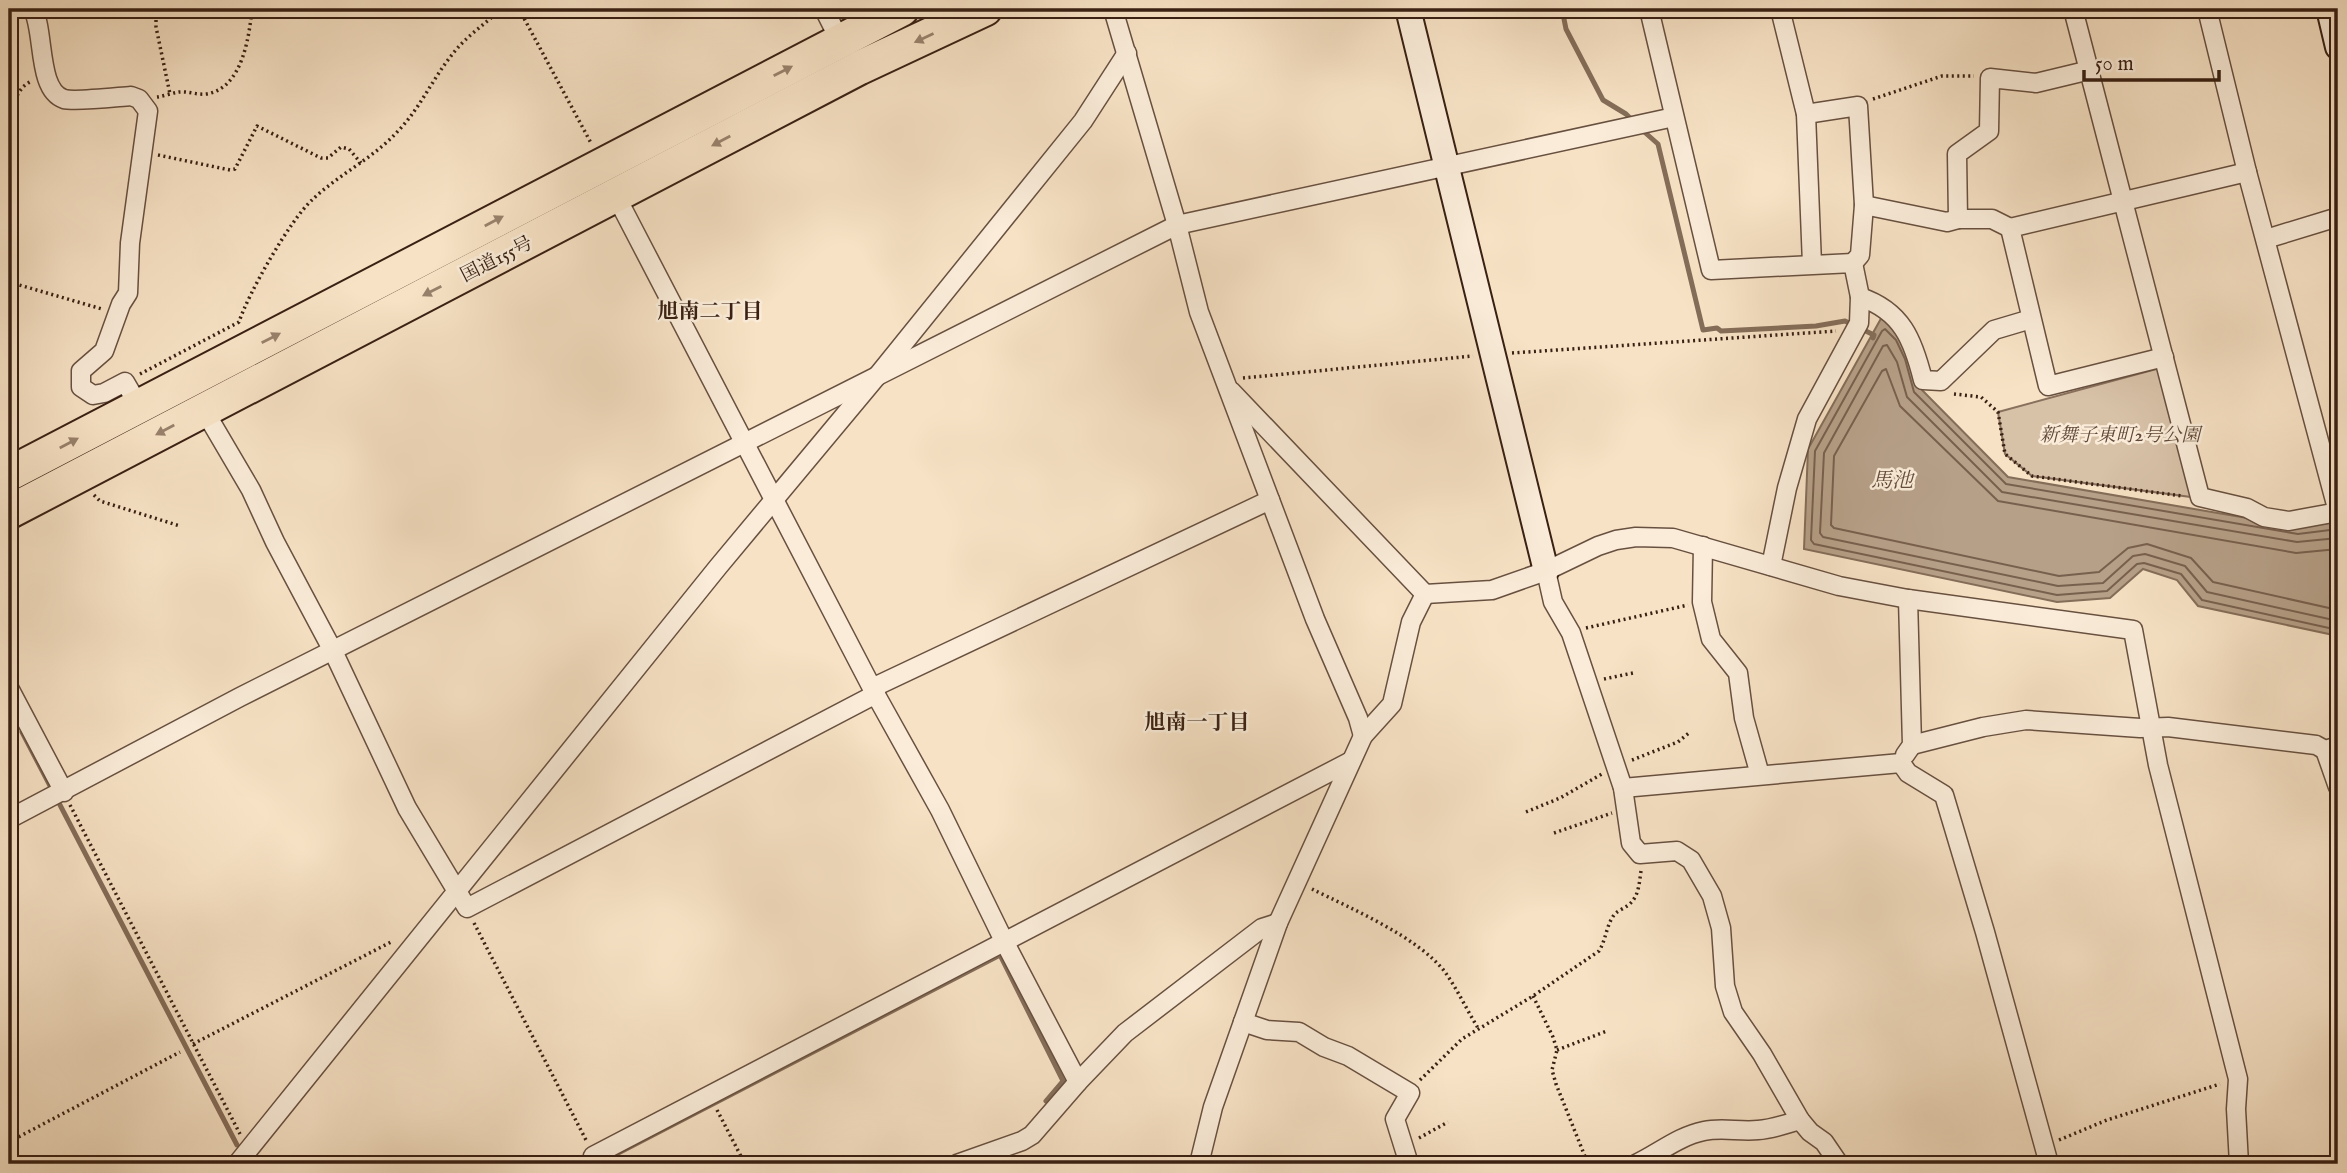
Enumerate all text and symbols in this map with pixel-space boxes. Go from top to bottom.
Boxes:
one-way arrow [914,32,934,44]
scale bar [2084,38,2219,82]
text: 50 m [2095,51,2134,78]
one-way arrow [773,65,793,76]
one-way arrow [711,135,731,147]
one-way arrow [484,215,504,226]
street label: 国道155号 [457,231,537,288]
one-way arrow [422,286,442,297]
district label: 旭南二丁目 [658,299,763,326]
one-way arrow [261,332,281,344]
one-way arrow [155,424,175,436]
park label: 新舞子東町2号公園 [2040,424,2203,448]
one-way arrow [59,437,79,448]
water label: 馬池 [1871,468,1915,495]
district label: 旭南一丁目 [1145,710,1250,737]

